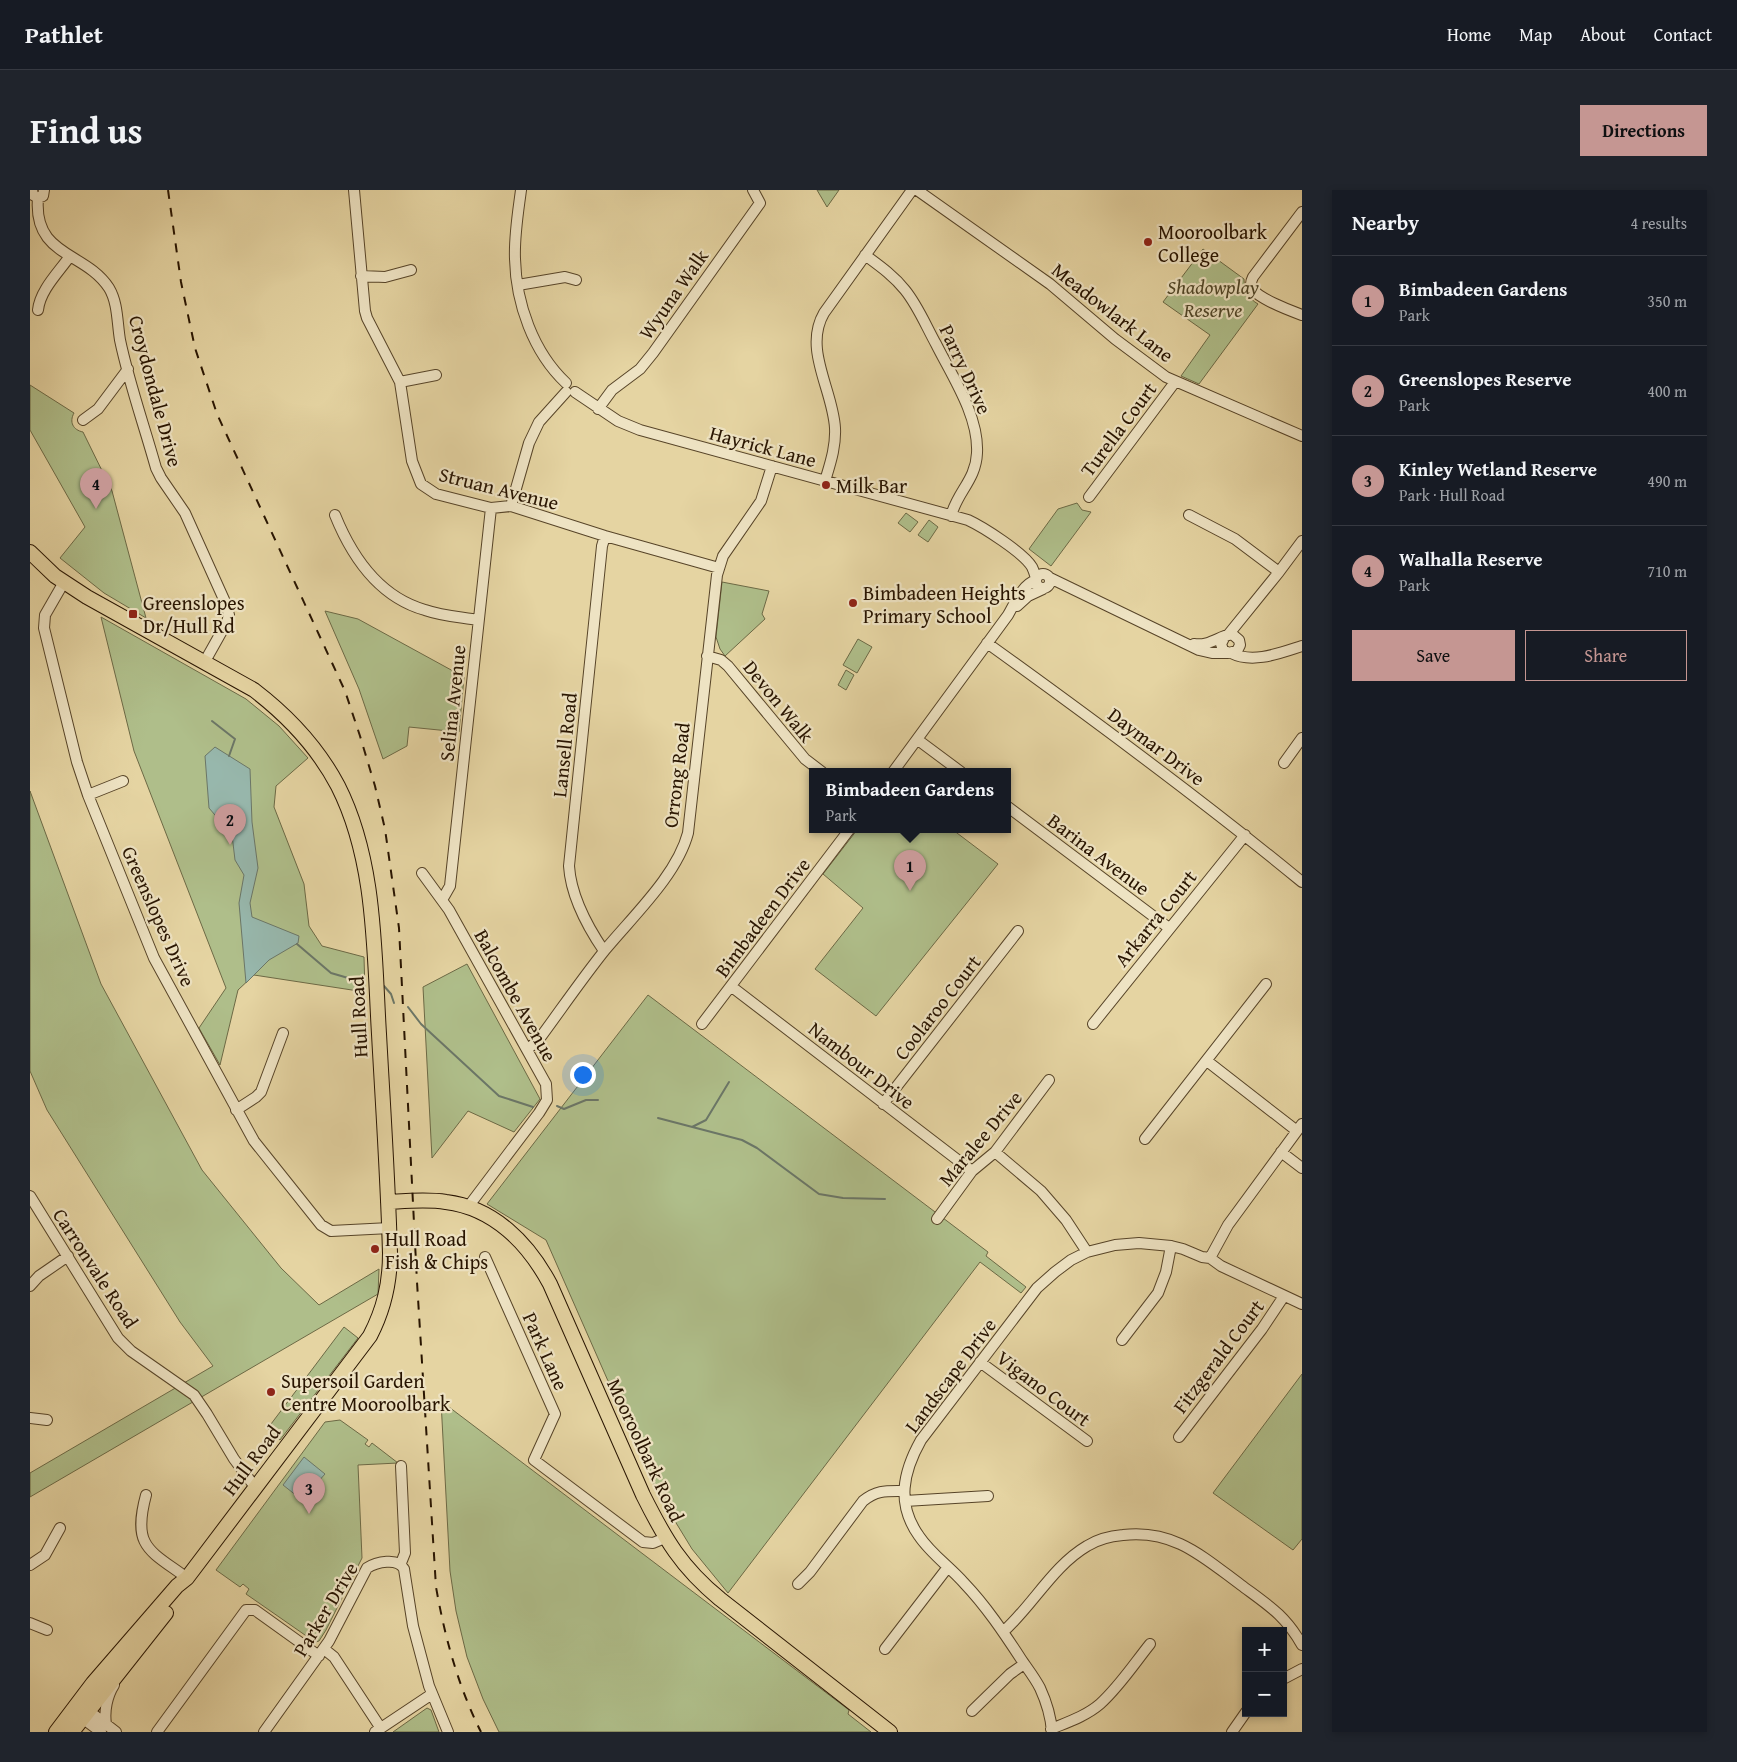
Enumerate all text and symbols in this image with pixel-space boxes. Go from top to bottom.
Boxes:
text: Pathlet [25,17,103,52]
text: Home [1447,21,1491,48]
text: Map [1519,21,1552,48]
text: About [1580,21,1626,48]
text: Contact [1654,21,1712,48]
text: Find us [30,105,143,156]
button: Directions [1580,105,1707,156]
text: Nearby [1352,207,1419,238]
text: 4 results [1630,211,1687,235]
place label: Mooroolbark College [1158,217,1268,269]
marker: Mooroolbark College [1142,236,1154,248]
street label: Wyuna Walk [631,242,715,345]
street label: Meadowlark Lane [1046,255,1180,369]
park label: Shadowplay Reserve [1167,272,1259,324]
text: Bimbadeen Gardens [1399,275,1567,303]
text: 1 [1364,289,1372,313]
text: 350 m [1647,289,1687,313]
text: Park [1399,303,1430,327]
street label: Croydondale Drive [122,312,190,470]
street label: Parry Drive [933,319,999,419]
text: Greenslopes Reserve [1399,365,1571,393]
street label: Turella Court [1073,376,1163,482]
text: 2 [1364,379,1372,403]
text: 400 m [1647,379,1687,403]
text: Park [1399,393,1430,417]
street label: Hayrick Lane [706,418,820,474]
text: Kinley Wetland Reserve [1399,455,1597,483]
street label: Struan Avenue [436,459,562,517]
pin: 4 [80,468,112,509]
text: 3 [1364,469,1372,493]
text: 490 m [1647,469,1687,493]
place label: Milk Bar [836,471,907,500]
marker: Milk Bar [820,479,832,491]
text: Park · Hull Road [1399,483,1505,507]
text: Walhalla Reserve [1399,545,1543,573]
text: 4 [1364,559,1372,583]
text: 710 m [1647,559,1687,583]
text: Park [1399,573,1430,597]
place label: Bimbadeen Heights Primary School [863,578,1026,630]
place label: Greenslopes Dr/Hull Rd [143,588,245,640]
marker: Bimbadeen Heights Primary School [847,597,859,609]
marker: Greenslopes Dr/Hull Rd [127,608,139,620]
button: Save [1352,630,1515,681]
button: Share [1525,630,1687,681]
street label: Selina Avenue [431,643,473,763]
street label: Devon Walk [737,654,822,749]
street label: Lansell Road [544,691,584,799]
street label: Daymar Drive [1102,700,1212,792]
street label: Orrong Road [655,720,697,829]
popup [809,768,1011,833]
text: Bimbadeen Gardens [826,775,994,803]
text: Park [826,803,857,827]
pin: 2 [214,804,246,845]
street label: Barina Avenue [1042,806,1156,902]
street label: Greenslopes Drive [115,841,203,991]
pin: 1 [894,850,926,891]
street label: Bimbadeen Drive [707,851,817,983]
street label: Arkarra Court [1107,863,1203,973]
street label: Balcombe Avenue [468,924,564,1066]
street label: Coolaroo Court [887,948,987,1066]
street label: Hull Road [341,975,375,1058]
street label: Nambour Drive [803,1014,921,1116]
your location [570,1062,596,1088]
street label: Maralee Drive [931,1084,1029,1192]
street label: Carronvale Road [46,1202,146,1334]
place label: Hull Road Fish & Chips [385,1224,488,1276]
marker: Hull Road Fish & Chips [369,1243,381,1255]
street label: Fitzgerald Court [1166,1293,1270,1419]
street label: Park Lane [516,1307,576,1395]
street label: Landscape Drive [897,1312,1003,1438]
street label: Vigano Court [991,1343,1097,1433]
place label: Supersoil Garden Centre Mooroolbark [281,1366,451,1418]
street label: Mooroolbark Road [600,1374,692,1527]
marker: Supersoil Garden Centre Mooroolbark [265,1386,277,1398]
street label: Hull Road [215,1418,287,1501]
pin: 3 [293,1473,325,1514]
street label: Parker Drive [286,1556,364,1662]
map controls [1242,1627,1287,1717]
button: + [1242,1627,1287,1672]
button: − [1242,1672,1287,1717]

